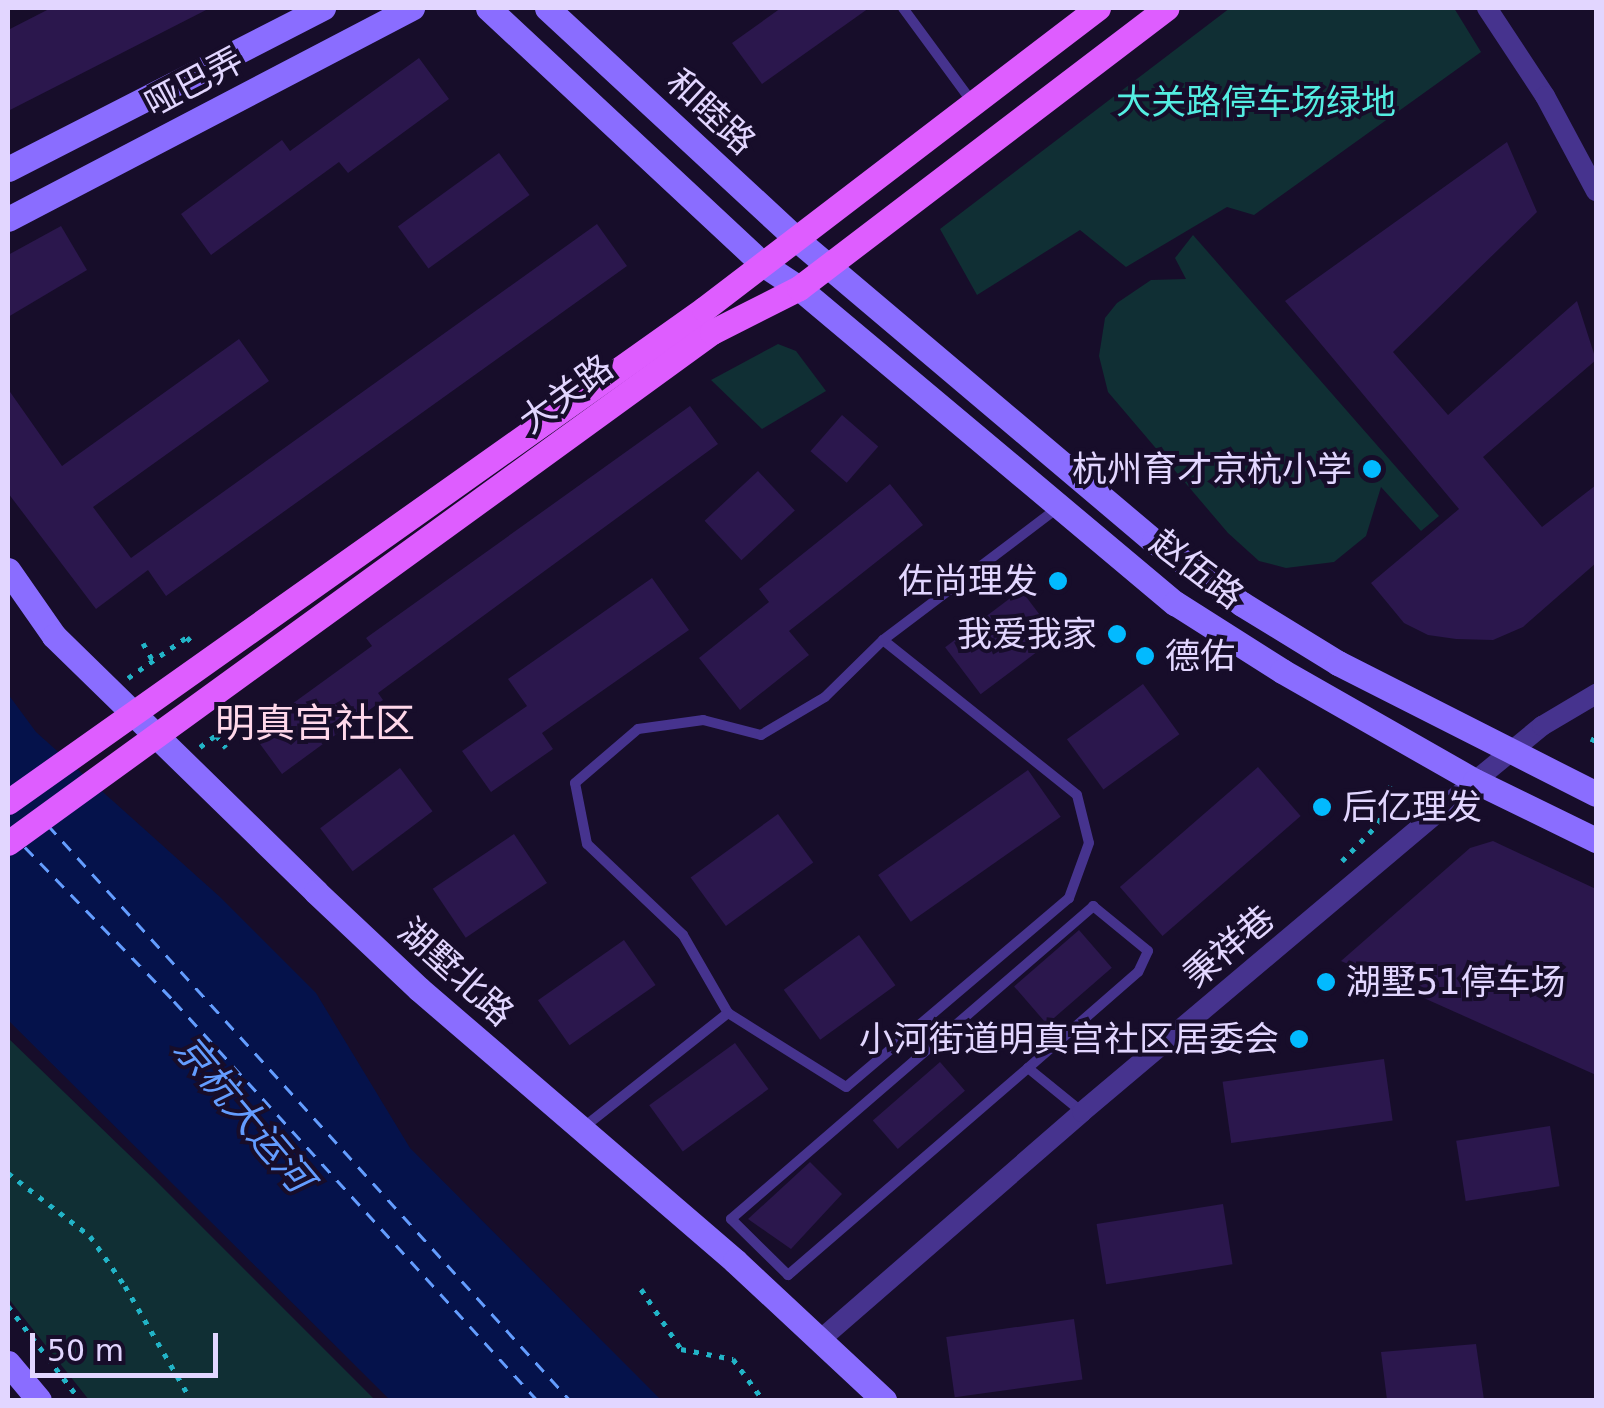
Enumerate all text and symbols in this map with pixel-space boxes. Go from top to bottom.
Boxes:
street label: 哑巴弄 [138,39,250,125]
street label: 和睦路 [658,61,764,163]
park label: 大关路停车场绿地 [1116,81,1396,123]
street label: 大关路 [511,346,621,442]
place label: 杭州育才京杭小学 [1072,448,1352,490]
marker: 杭州育才京杭小学 [1361,458,1383,480]
street label: 赵伍路 [1142,521,1252,617]
place label: 佐尚理发 [898,560,1038,602]
marker: 佐尚理发 [1047,570,1069,592]
place label: 我爱我家 [957,613,1097,655]
marker: 我爱我家 [1106,623,1128,645]
place label: 德佑 [1165,635,1235,677]
marker: 德佑 [1134,645,1156,667]
district label: 明真宫社区 [215,699,415,747]
place label: 后亿理发 [1342,786,1482,828]
marker: 后亿理发 [1311,796,1333,818]
street label: 秉祥巷 [1175,897,1283,997]
street label: 湖墅北路 [390,910,522,1034]
place label: 湖墅51停车场 [1346,961,1566,1003]
marker: 湖墅51停车场 [1315,971,1337,993]
place label: 小河街道明真宫社区居委会 [859,1018,1279,1060]
water label: 京杭大运河 [164,1027,322,1201]
marker: 小河街道明真宫社区居委会 [1288,1028,1310,1050]
scale bar [35,1313,222,1375]
text: 50 m [47,1333,124,1368]

